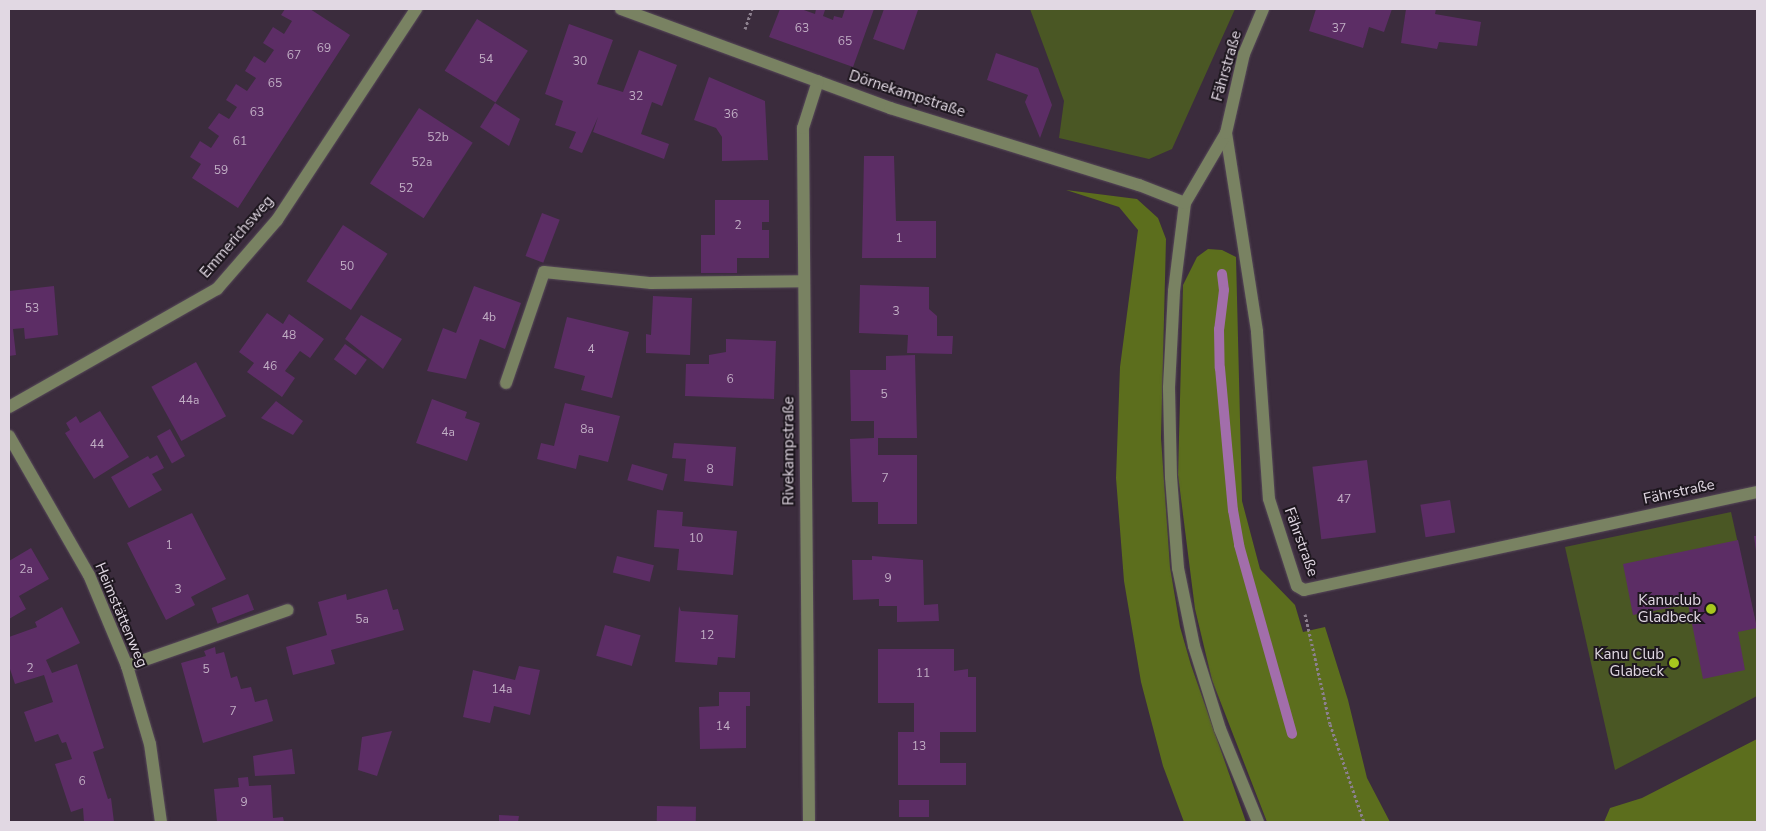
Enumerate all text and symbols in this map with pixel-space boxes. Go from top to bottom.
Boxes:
house number: 63 [795,22,809,36]
house number: 37 [1332,22,1346,36]
street label: Fährstraße [1208,29,1246,103]
house number: 65 [838,35,852,49]
house number: 69 [317,42,331,56]
house number: 67 [287,49,301,63]
house number: 54 [479,53,493,67]
house number: 30 [573,55,587,69]
street label: Dörnekampstraße [847,67,967,121]
house number: 65 [268,77,282,91]
house number: 32 [629,90,643,104]
house number: 63 [250,106,264,120]
house number: 36 [724,108,738,122]
house number: 52b [427,131,449,145]
house number: 61 [233,135,247,149]
house number: 52a [412,156,432,170]
house number: 59 [214,164,228,178]
house number: 52 [399,182,413,196]
street label: Emmerichsweg [196,192,278,282]
house number: 2 [734,219,742,233]
house number: 1 [895,232,903,246]
house number: 50 [340,260,354,274]
house number: 53 [25,302,39,316]
house number: 3 [892,305,900,319]
house number: 4b [482,311,496,325]
house number: 48 [282,329,296,343]
house number: 4 [587,343,595,357]
house number: 46 [263,360,277,374]
house number: 6 [726,373,734,387]
house number: 5 [880,388,888,402]
house number: 44a [179,394,199,408]
street label: Rivekampstraße [780,397,798,505]
house number: 8a [580,423,594,437]
house number: 4a [441,426,455,440]
house number: 44 [90,438,104,452]
house number: 8 [706,463,714,477]
house number: 7 [881,472,889,486]
street label: Fährstraße [1642,476,1716,508]
house number: 47 [1337,493,1351,507]
street label: Fährstraße [1280,505,1322,579]
house number: 10 [689,532,703,546]
house number: 1 [165,539,173,553]
street label: Heimstättenweg [91,560,151,670]
house number: 2a [19,563,33,577]
house number: 9 [884,572,892,586]
house number: 3 [174,583,182,597]
place label: Kanuclub Gladbeck [1638,591,1701,626]
marker: Kanuclub Gladbeck [1705,603,1717,615]
house number: 5a [355,613,369,627]
house number: 12 [700,629,714,643]
place label: Kanu Club Glabeck [1594,645,1664,680]
marker: Kanu Club Glabeck [1668,657,1680,669]
house number: 2 [26,662,34,676]
house number: 5 [202,663,210,677]
house number: 11 [916,667,930,681]
house number: 14a [492,683,512,697]
house number: 7 [229,705,237,719]
house number: 14 [716,720,730,734]
house number: 13 [912,740,926,754]
house number: 6 [78,775,86,789]
house number: 9 [240,796,248,810]

